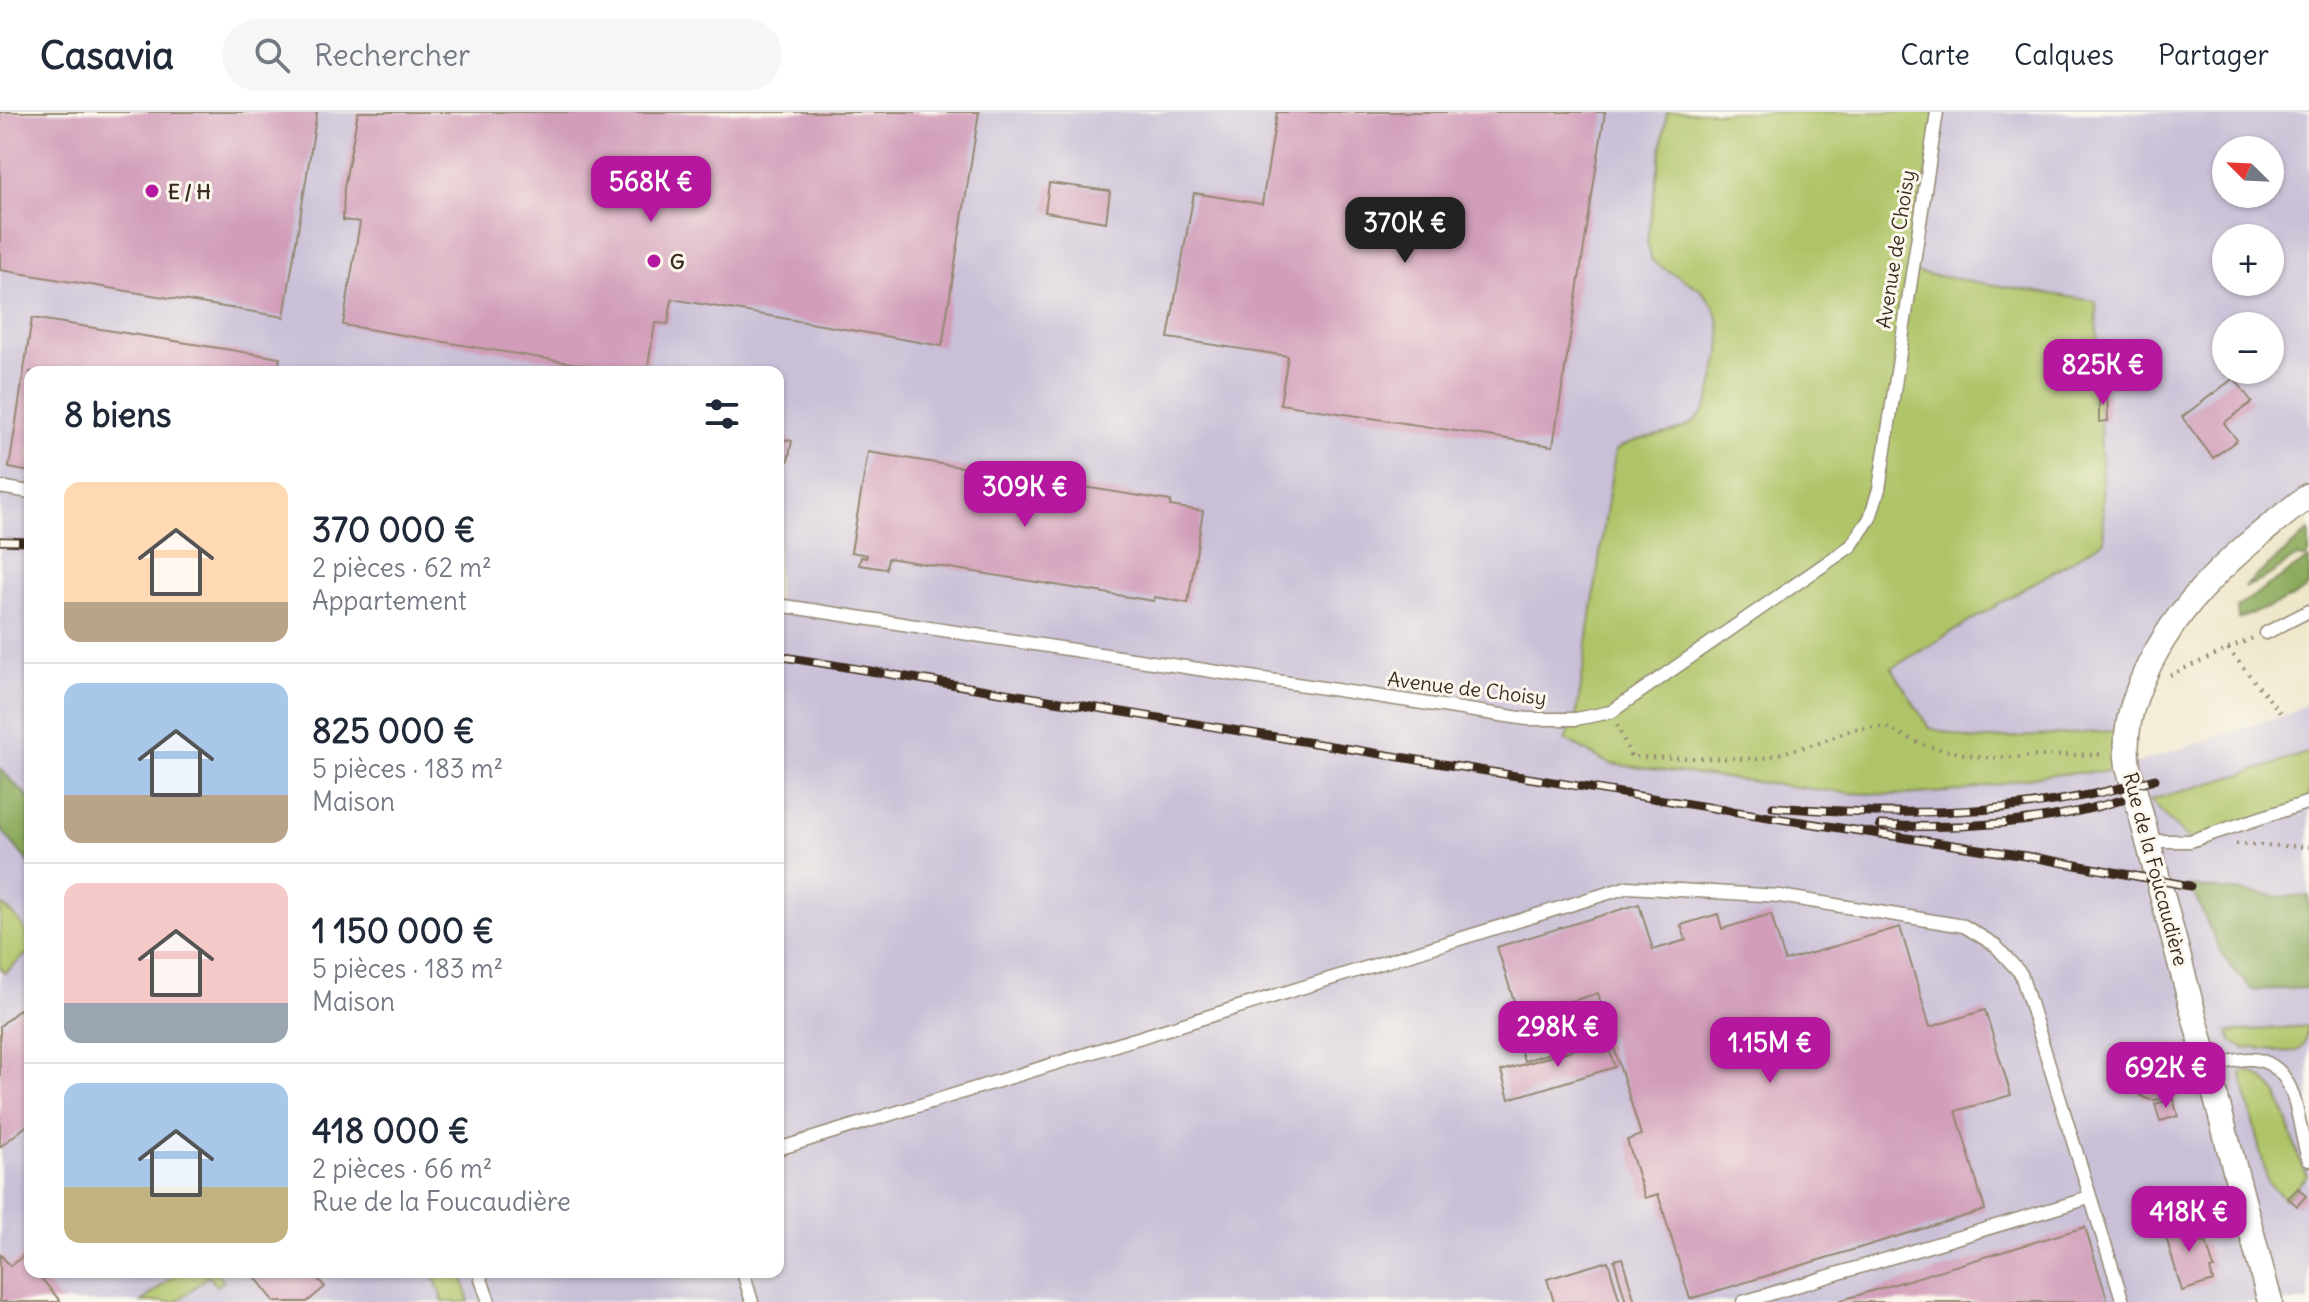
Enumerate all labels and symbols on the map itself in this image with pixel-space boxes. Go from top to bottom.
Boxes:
north arrow [2212,136,2284,208]
pin: 568K € [586,156,716,224]
street label: Avenue de Choisy [1870,168,1920,330]
place label: E / H [168,179,211,204]
marker: E / H [143,182,161,200]
pin: 370K € [1340,197,1470,265]
place label: G [670,249,684,274]
marker: G [645,252,663,270]
pin: 825K € [2038,339,2168,407]
pin: 309K € [960,461,1090,529]
street label: Avenue de Choisy [1386,666,1548,710]
street label: Rue de la Foucaudière [2118,770,2194,968]
pin: 298K € [1493,1001,1623,1069]
pin: 1.15M € [1696,1017,1844,1085]
pin: 692K € [2101,1042,2231,1110]
pin: 418K € [2124,1186,2254,1254]

